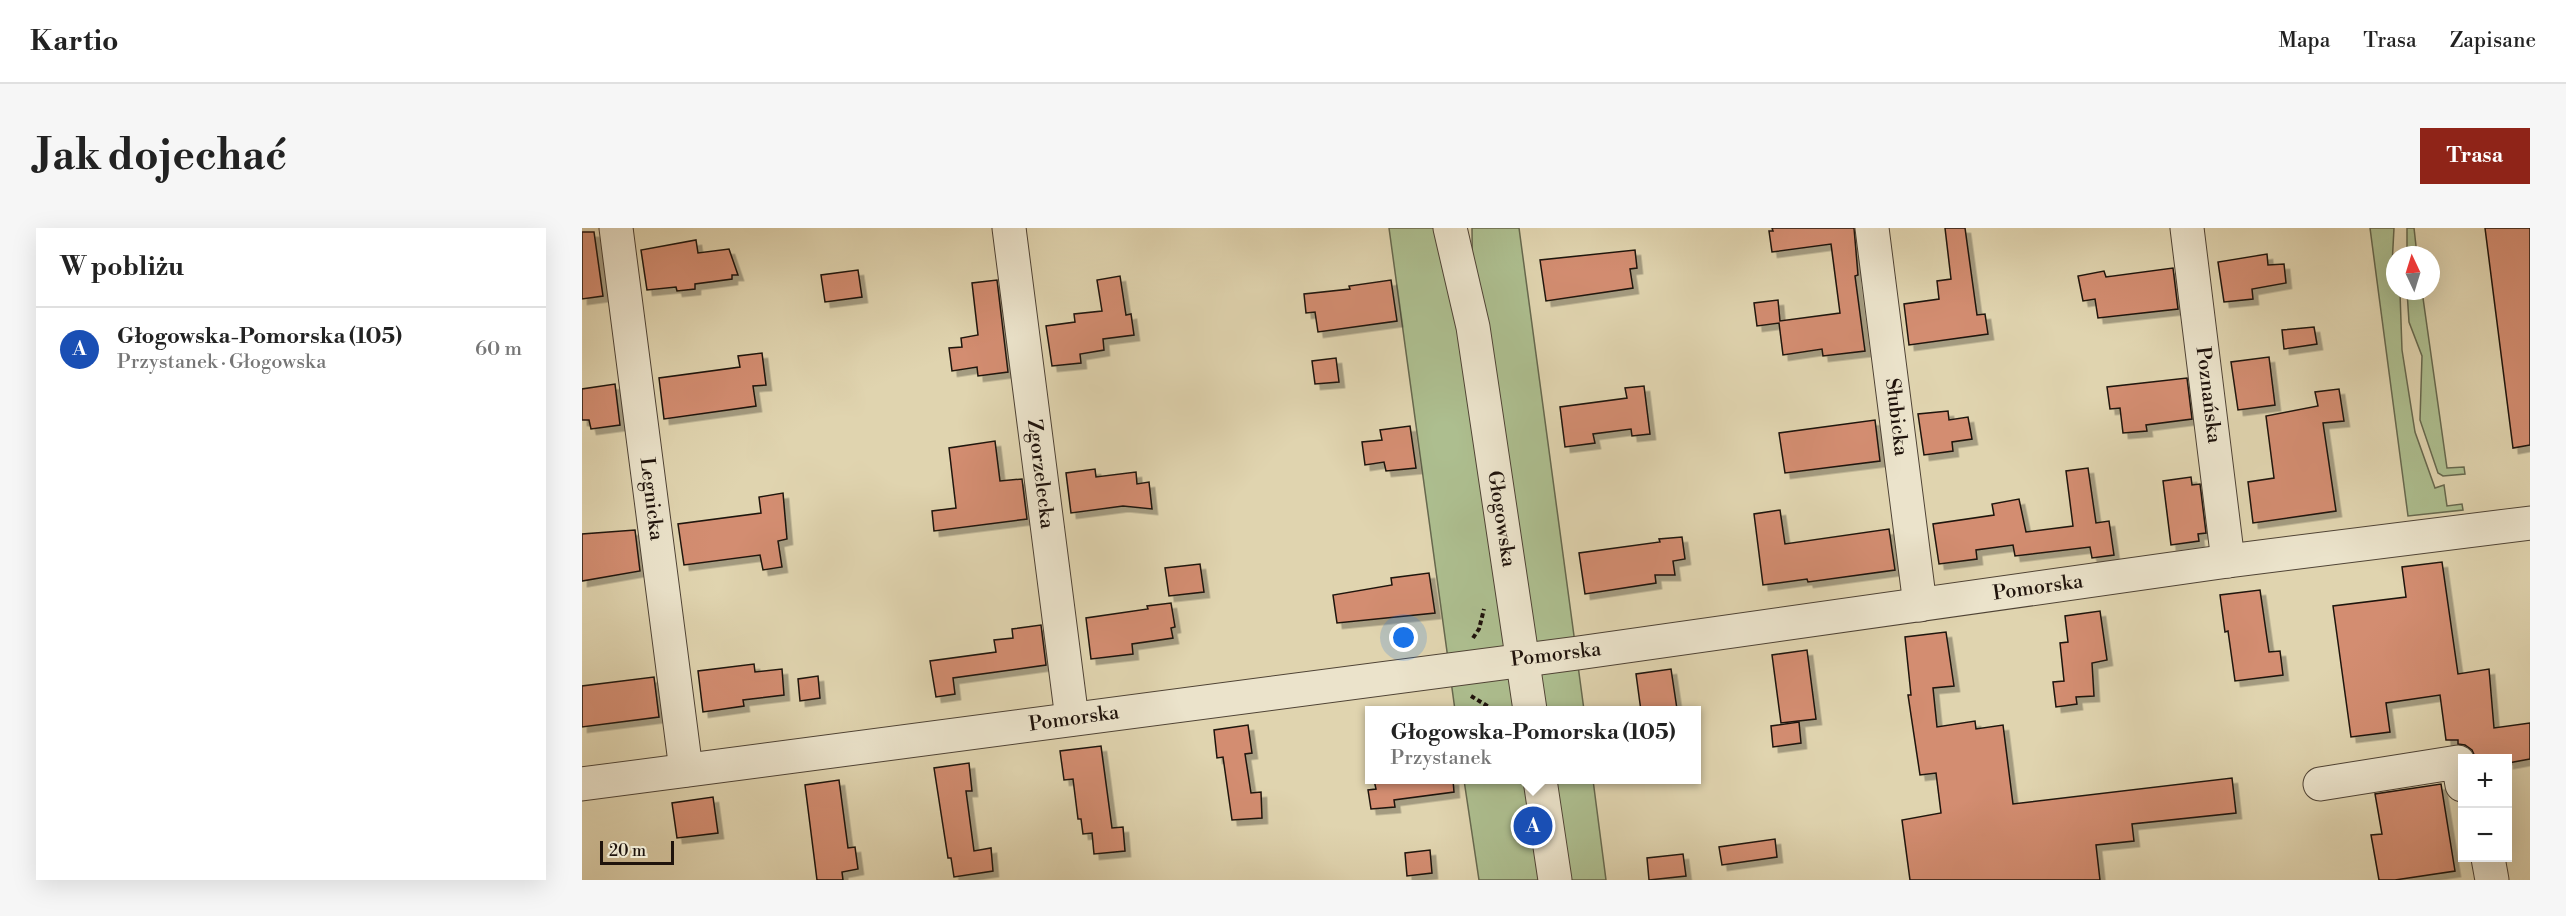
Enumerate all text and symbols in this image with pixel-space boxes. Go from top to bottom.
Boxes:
text: Kartio [30,24,119,59]
text: Mapa [2278,28,2330,54]
text: Trasa [2363,28,2417,54]
text: Zapisane [2450,28,2536,54]
button: Trasa [2420,128,2530,184]
text: Jak dojechać [36,130,287,183]
north arrow [2386,246,2440,300]
text: W pobliżu [60,251,184,283]
text: Głogowska-Pomorska (105) [117,323,402,350]
text: A [72,337,87,362]
text: 60 m [475,337,522,362]
street label: Poznańska [2190,345,2226,446]
text: Przystanek · Głogowska [117,350,326,375]
street label: Słubicka [1879,377,1913,458]
street label: Zgorzelecka [1021,418,1059,531]
street label: Legnicka [634,456,669,543]
street label: Głogowska [1481,469,1521,570]
street label: Pomorska [1991,569,2086,607]
your location [1389,623,1418,652]
street label: Pomorska [1509,637,1604,673]
street label: Pomorska [1027,700,1122,738]
popup [1365,706,1701,784]
text: Głogowska-Pomorska (105) [1391,719,1676,746]
text: Przystanek [1391,746,1491,771]
map controls [2458,754,2512,862]
button: + [2458,754,2512,808]
pin: A [1514,804,1552,848]
button: − [2458,808,2512,862]
scale bar [600,838,674,866]
text: 20 m [609,841,646,861]

